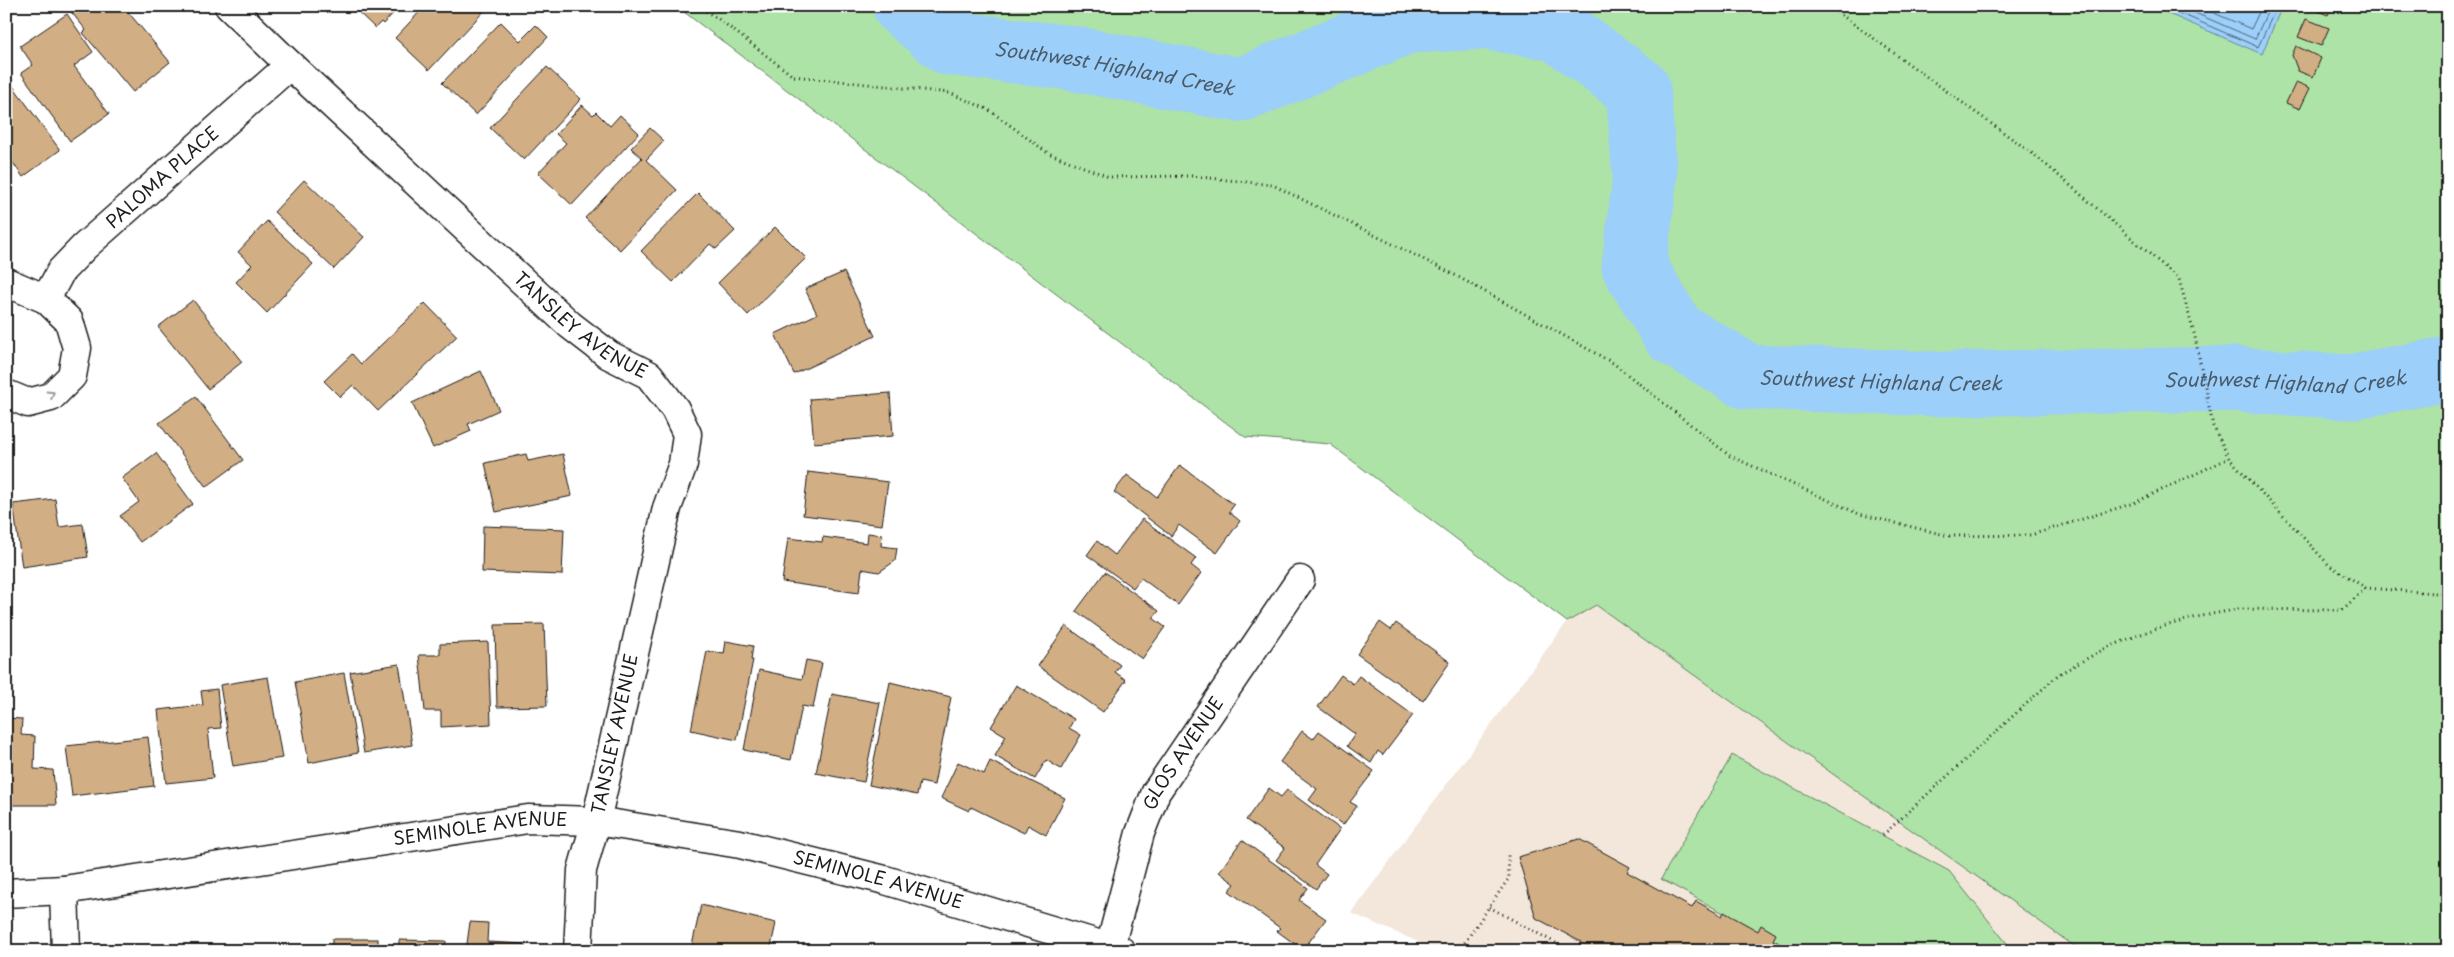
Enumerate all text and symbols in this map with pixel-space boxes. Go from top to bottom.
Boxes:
water label: Southwest Highland Creek [993,34,1238,102]
street label: PALOMA PLACE [99,119,224,234]
street label: TANSLEY AVENUE [509,265,653,384]
water label: Southwest Highland Creek [1759,362,2004,397]
water label: Southwest Highland Creek [2164,362,2410,400]
one-way arrow [46,391,55,401]
street label: TANSLEY AVENUE [583,651,644,816]
street label: GLOS AVENUE [1135,690,1229,813]
street label: SEMINOLE AVENUE [391,804,568,851]
street label: SEMINOLE AVENUE [790,843,967,915]

